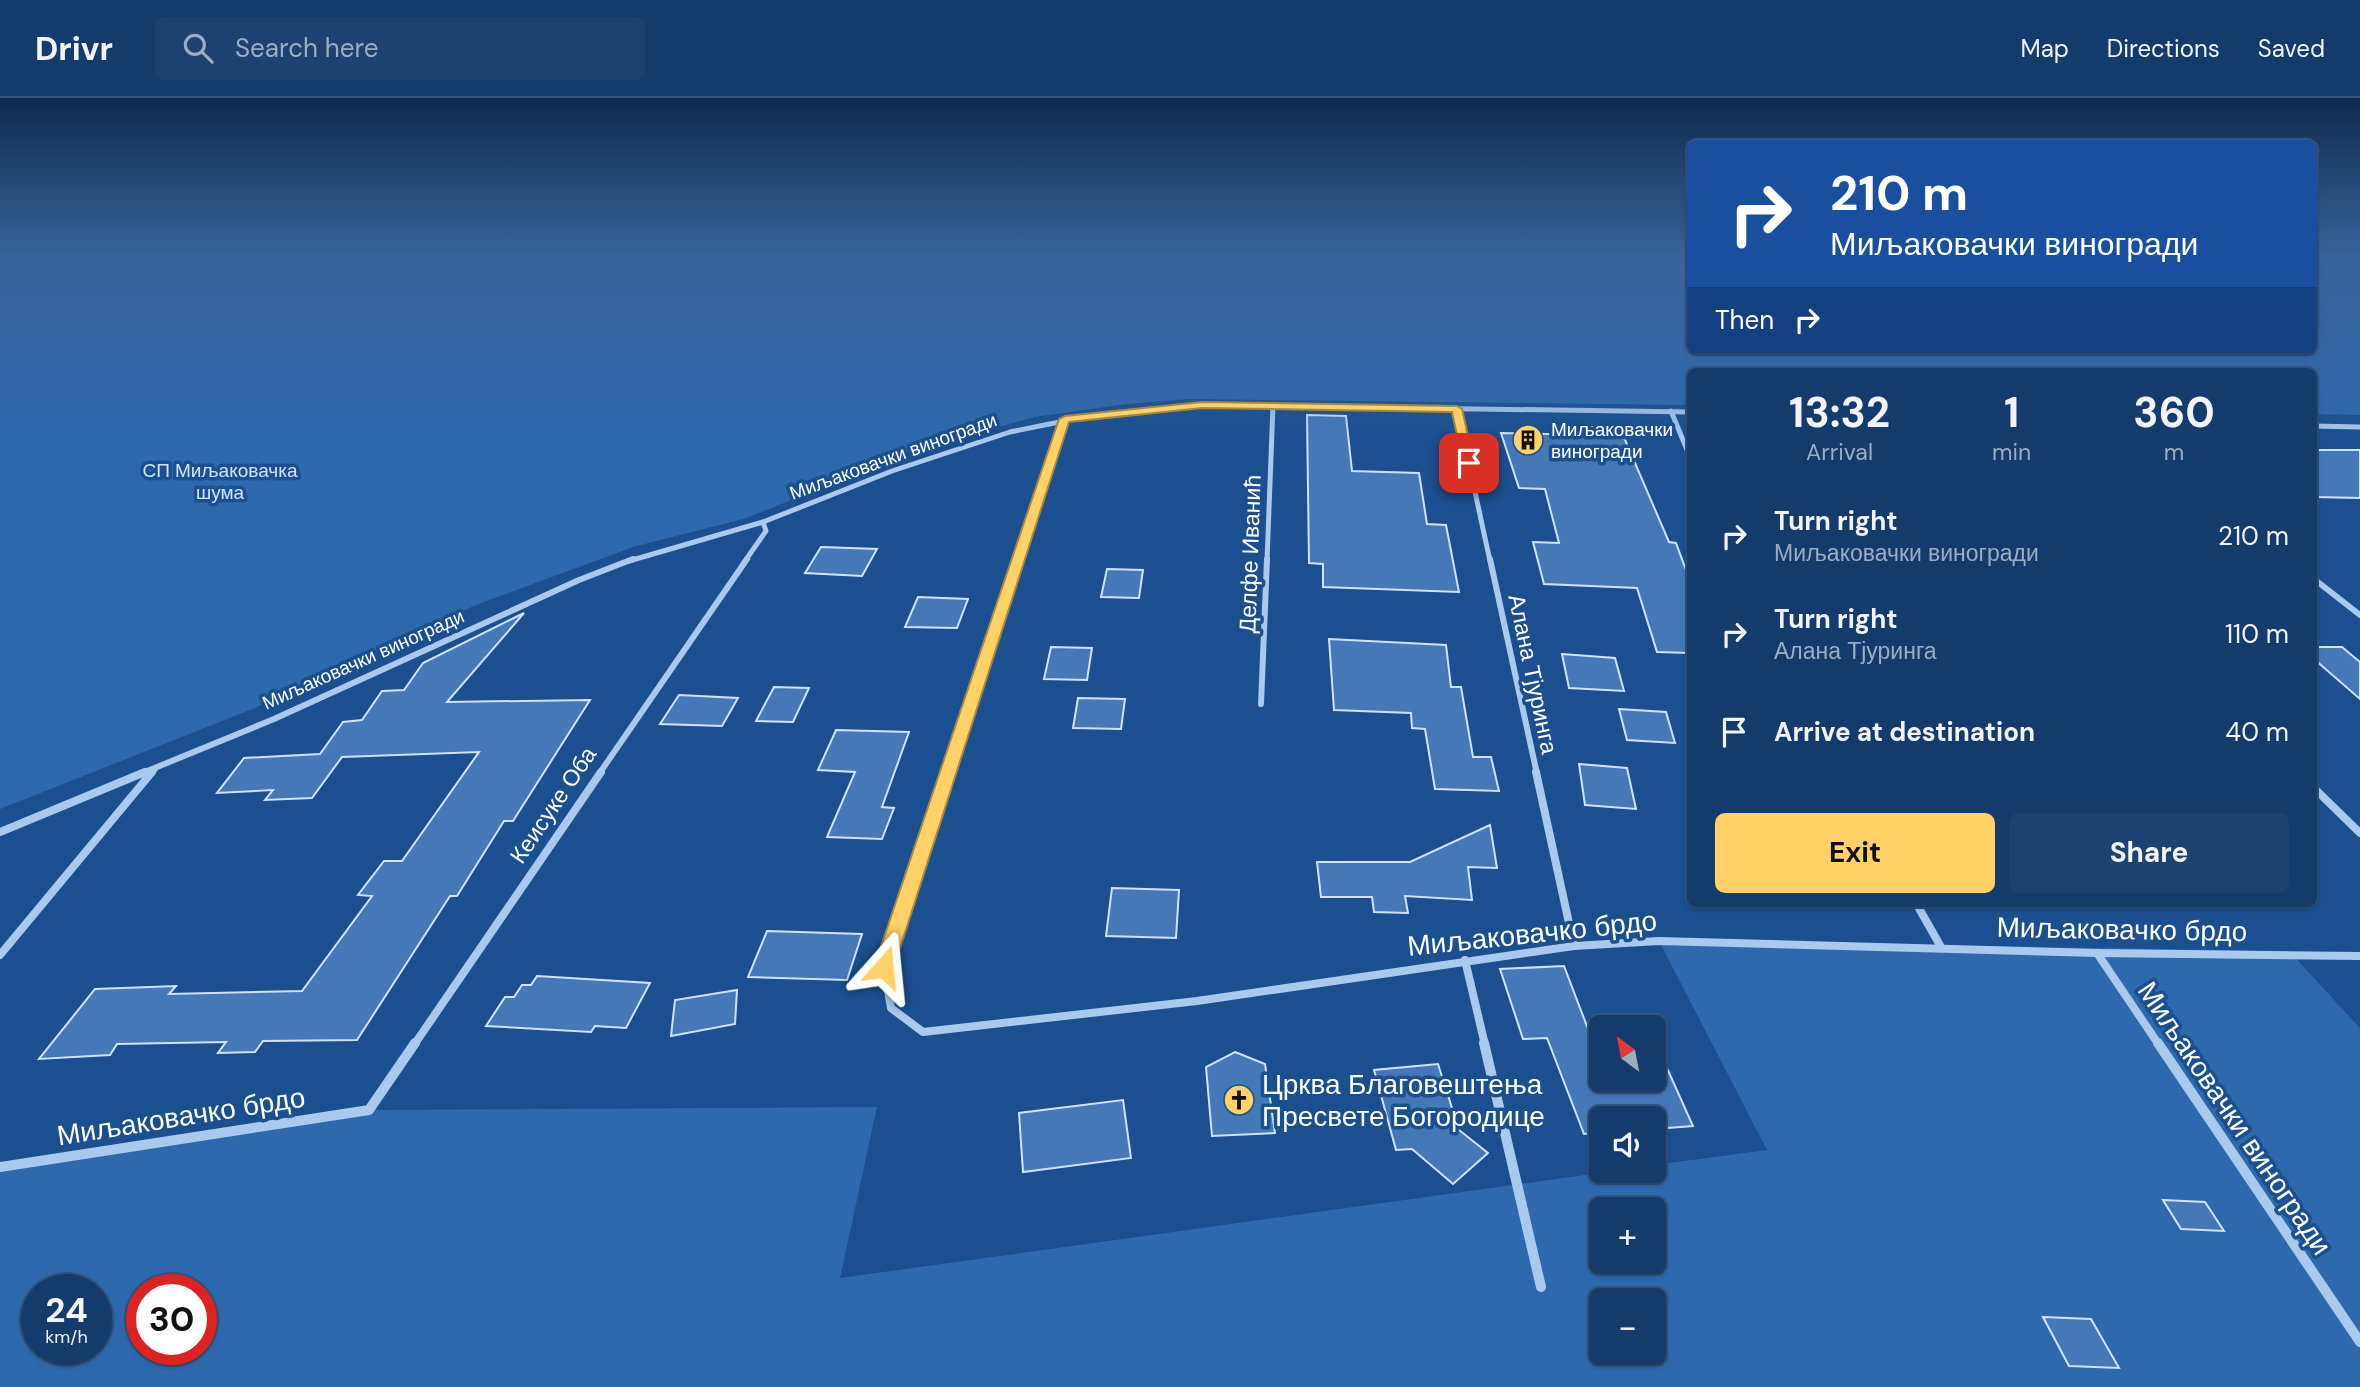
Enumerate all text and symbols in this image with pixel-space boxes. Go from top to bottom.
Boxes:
search box [155,17,645,80]
text: Drivr [35,27,113,70]
icon: search [179,29,217,67]
text: Search here [235,31,378,65]
text: Map [2021,33,2069,64]
text: Directions [2107,33,2220,64]
text: Saved [2258,33,2325,64]
text: 210 m [1830,161,1968,225]
icon: right [1715,168,1806,259]
text: Миљаковачки виногради [1830,223,2198,265]
icon: right [1788,301,1826,339]
text: Then [1715,303,1774,337]
text: 13:32 [1789,385,1890,440]
text: 1 [2004,385,2019,440]
text: 360 [2133,385,2215,440]
street label: Миљаковачки виногради [786,407,1000,506]
place label: Миљаковачки виногради [1551,417,1673,464]
building icon: Миљаковачки виногради [1511,423,1545,457]
pin [1439,433,1499,493]
text: Arrival [1806,437,1873,467]
text: min [1992,437,2031,467]
text: m [2164,437,2184,467]
icon: arrive [1450,444,1488,482]
park label: СП Миљаковачка шума [143,458,298,505]
street label: Делфе Иванић [1232,474,1268,634]
text: Turn right [1774,504,1898,538]
icon: right [1715,517,1753,555]
text: 210 m [2218,519,2289,553]
text: Миљаковачки виногради [1774,538,2039,568]
street label: Алана Тјуринга [1501,591,1565,757]
text: Turn right [1774,602,1898,636]
street label: Миљаковачки виногради [258,604,468,715]
icon: right [1715,615,1753,653]
text: 110 m [2225,617,2289,651]
text: Алана Тјуринга [1774,636,1937,666]
icon: arrive [1715,713,1753,751]
text: Arrive at destination [1774,715,2035,749]
text: 40 m [2225,715,2289,749]
street label: Кеисуке Оба [503,741,603,869]
button: Exit [1715,813,1995,893]
button: Share [2009,813,2289,893]
street label: Миљаковачко брдо [1405,902,1659,965]
street label: Миљаковачко брдо [1996,909,2248,950]
position arrow [847,930,921,1004]
street label: Миљаковачки виногради [2129,974,2340,1262]
north arrow [1589,1015,1666,1092]
map controls [1589,1015,1666,1365]
place label: Црква Благовештења Пресвете Богородице [1262,1066,1545,1135]
street label: Миљаковачко брдо [54,1079,308,1154]
church icon: Црква Благовештења Пресвете Богородице [1222,1083,1256,1117]
button: sound [1589,1106,1666,1183]
button: + [1589,1197,1666,1274]
speed limit sign: 30 [126,1274,217,1365]
text: 24 [45,1287,88,1333]
button: − [1589,1288,1666,1365]
text: km/h [45,1325,88,1349]

